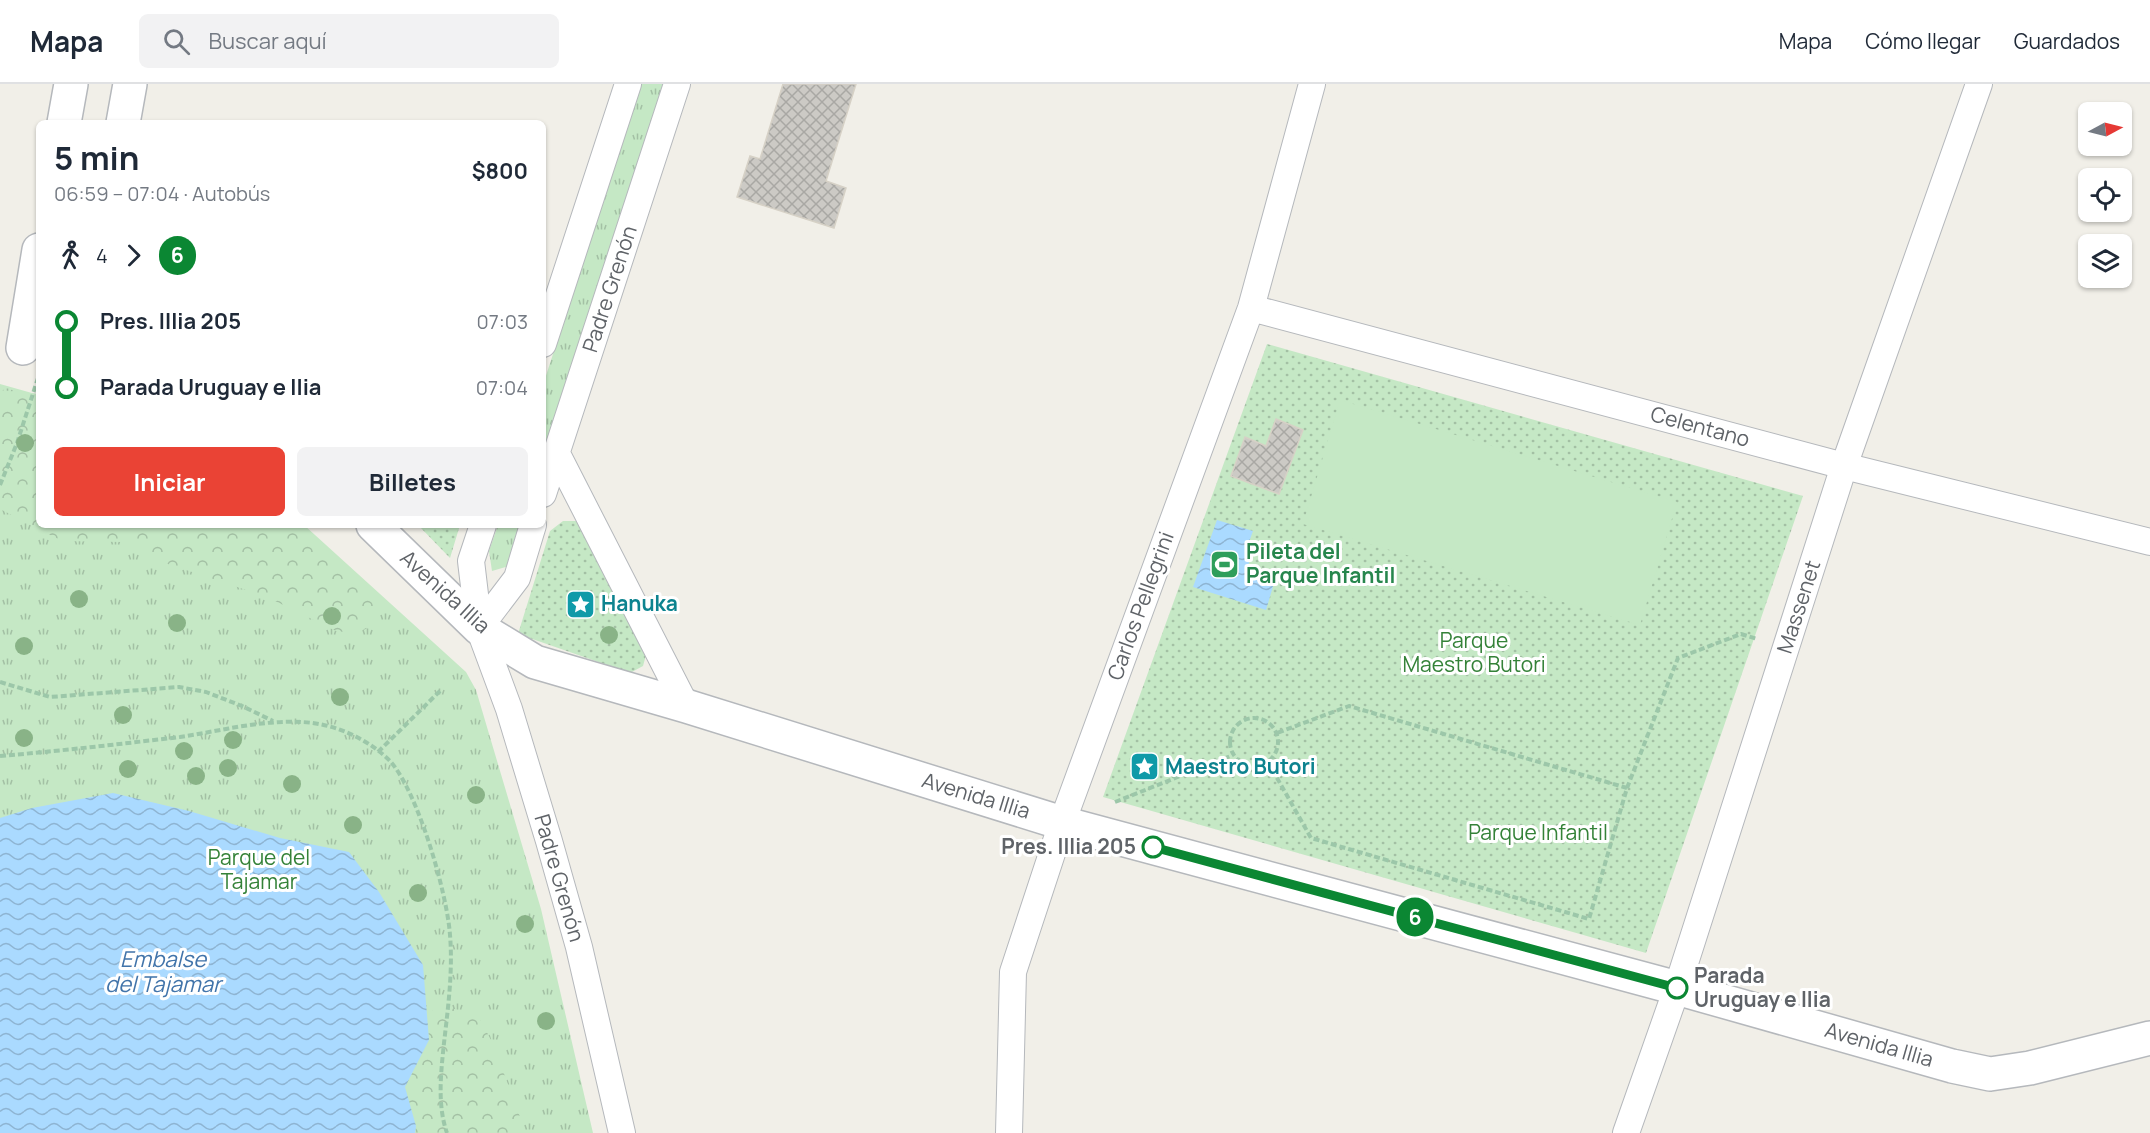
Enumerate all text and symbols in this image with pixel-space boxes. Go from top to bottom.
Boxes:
search box [139,14,559,68]
text: Mapa [30,22,103,60]
icon: search [160,25,193,58]
text: Buscar aquí [208,26,327,56]
text: Mapa [1779,27,1832,55]
text: Cómo llegar [1865,27,1981,55]
text: Guardados [2014,27,2120,55]
north arrow [2078,102,2132,156]
map controls [2078,102,2132,288]
text: 5 min [54,135,140,180]
text: $800 [472,156,528,186]
button: locate [2078,168,2132,222]
text: 06:59 – 07:04 · Autobús [54,180,270,207]
street label: Padre Grenón [575,222,643,356]
button: layers [2078,234,2132,288]
icon: walk [54,239,87,272]
icon: forward [117,239,150,272]
text: 6 [171,241,184,269]
text: 4 [96,242,108,269]
text: Pres. Illia 205 [100,306,241,336]
text: 07:03 [477,308,528,335]
text: Parada Uruguay e Ilia [100,372,322,402]
text: 07:04 [476,374,528,401]
street label: Celentano [1648,399,1753,453]
button: Iniciar [54,447,285,516]
button: Billetes [297,447,528,516]
street label: Carlos Pellegrini [1100,528,1180,684]
place label: Pileta del Parque Infantil [1246,537,1395,589]
street label: Avenida Illia [395,544,497,639]
sports icon: Pileta del Parque Infantil [1209,548,1241,580]
street label: Massenet [1770,557,1826,657]
place icon: Hanuka [564,588,596,620]
place label: Hanuka [601,589,678,617]
park label: Parque Maestro Butori [1402,626,1546,678]
place icon: Maestro Butori [1128,751,1160,783]
place label: Maestro Butori [1165,752,1316,780]
street label: Avenida Illia [919,765,1034,825]
street label: Padre Grenón [528,811,592,945]
park label: Parque Infantil [1468,818,1608,846]
place label: Pres. Illia 205 [1001,832,1136,860]
marker: Pres. Illia 205 [1142,836,1164,858]
park label: Parque del Tajamar [208,843,310,895]
line badge: 6 [1396,898,1434,936]
text: 6 [1408,903,1422,931]
water label: Embalse del Tajamar [105,944,224,999]
place label: Parada Uruguay e Ilia [1694,961,1831,1013]
marker: Parada Uruguay e Ilia [1666,977,1688,999]
street label: Avenida Illia [1822,1015,1937,1073]

